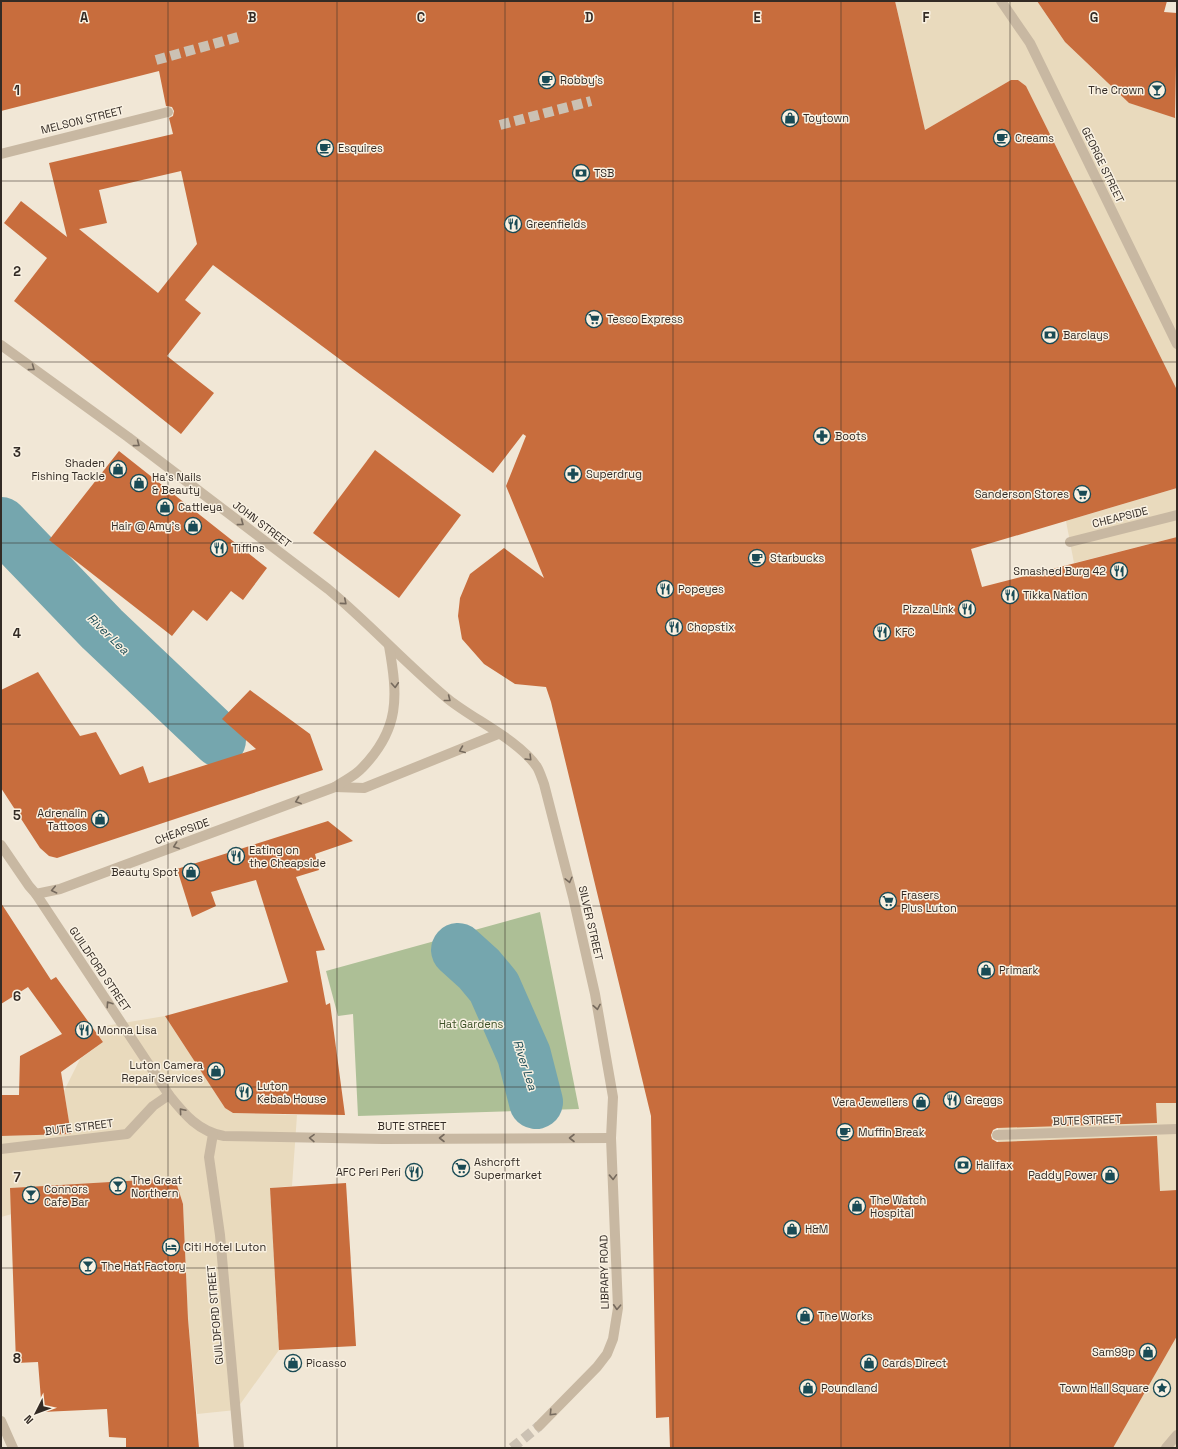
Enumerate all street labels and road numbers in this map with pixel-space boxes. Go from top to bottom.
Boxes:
street label: MELSON STREET [39,103,125,137]
street label: GEORGE STREET [1079,125,1128,206]
street label: JOHN STREET [230,497,294,551]
street label: CHEAPSIDE [1091,503,1149,531]
street label: CHEAPSIDE [153,815,211,847]
street label: SILVER STREET [576,884,606,962]
street label: GUILDFORD STREET [66,924,134,1015]
street label: BUTE STREET [1052,1112,1122,1128]
street label: BUTE STREET [44,1116,114,1138]
street label: BUTE STREET [378,1119,447,1133]
street label: LIBRARY ROAD [596,1235,612,1309]
street label: GUILDFORD STREET [204,1264,226,1365]

